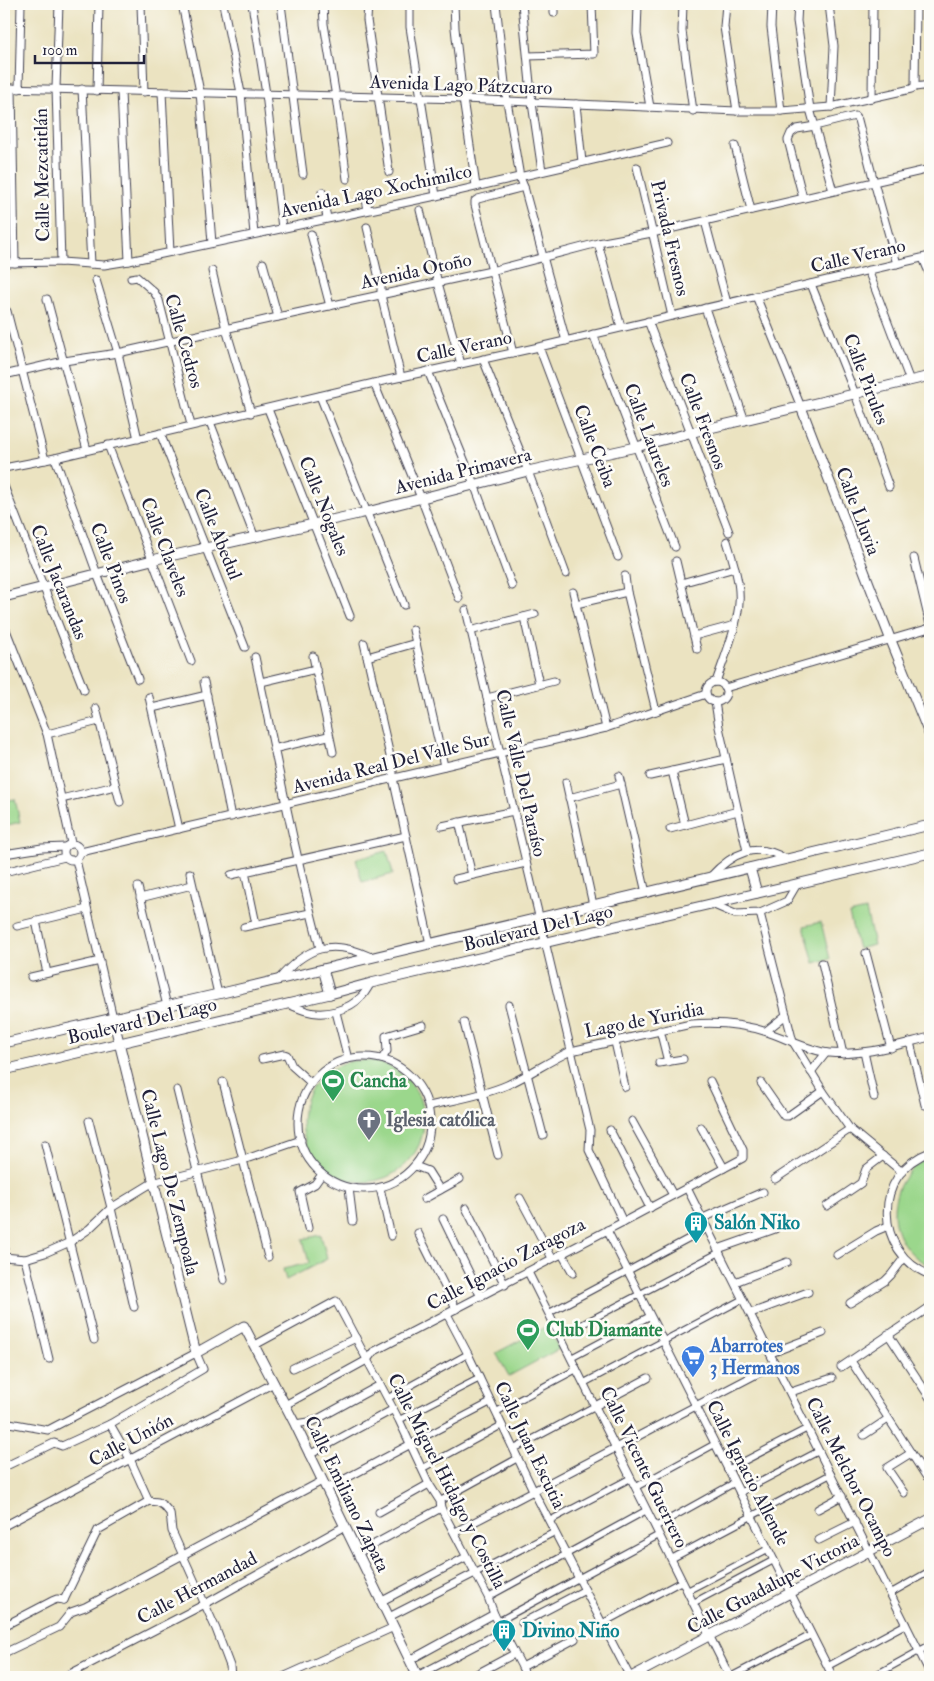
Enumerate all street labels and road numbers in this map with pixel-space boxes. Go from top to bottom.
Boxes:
street label: Avenida Lago Pátzcuaro [368,70,553,100]
street label: Calle Mezcatitlán [29,108,55,242]
street label: Avenida Lago Xochimilco [277,159,474,223]
street label: Privada Fresnos [645,178,695,298]
street label: Calle Verano [808,233,908,279]
street label: Avenida Otoño [357,248,474,295]
street label: Calle Cedros [159,291,209,391]
street label: Calle Verano [414,325,514,369]
street label: Calle Pirules [838,330,894,428]
street label: Calle Fresnos [674,369,732,473]
street label: Calle Laureles [618,380,680,490]
street label: Calle Ceiba [568,401,622,491]
street label: Avenida Primavera [391,442,534,500]
street label: Calle Nogales [293,453,355,559]
street label: Calle Lluvia [830,463,886,559]
street label: Calle Abedul [189,485,247,583]
street label: Calle Claveles [135,494,195,600]
street label: Calle Pinos [85,519,137,607]
street label: Calle Jacarandas [25,521,93,643]
street label: Calle Valle Del Paraíso [490,687,552,859]
street label: Avenida Real Del Valle Sur [289,727,492,799]
street label: Boulevard Del Lago [461,899,615,957]
street label: Boulevard Del Lago [65,992,219,1050]
street label: Lago de Yuridia [582,997,706,1043]
street label: Calle Lago De Zempoala [134,1086,205,1278]
street label: Calle Ignacio Zaragoza [423,1212,590,1316]
street label: Calle Miguel Hidalgo y Costilla [382,1369,512,1593]
street label: Calle Juan Escutia [489,1377,571,1513]
street label: Calle Vicente Guerrero [594,1382,694,1552]
street label: Calle Melchor Ocampo [799,1393,902,1561]
street label: Calle Ignacio Allende [701,1396,795,1550]
street label: Calle Unión [85,1408,178,1472]
street label: Calle Emiliano Zapata [298,1412,395,1577]
street label: Calle Guadalupe Victoria [683,1528,864,1640]
street label: Calle Hermandad [133,1546,262,1630]

